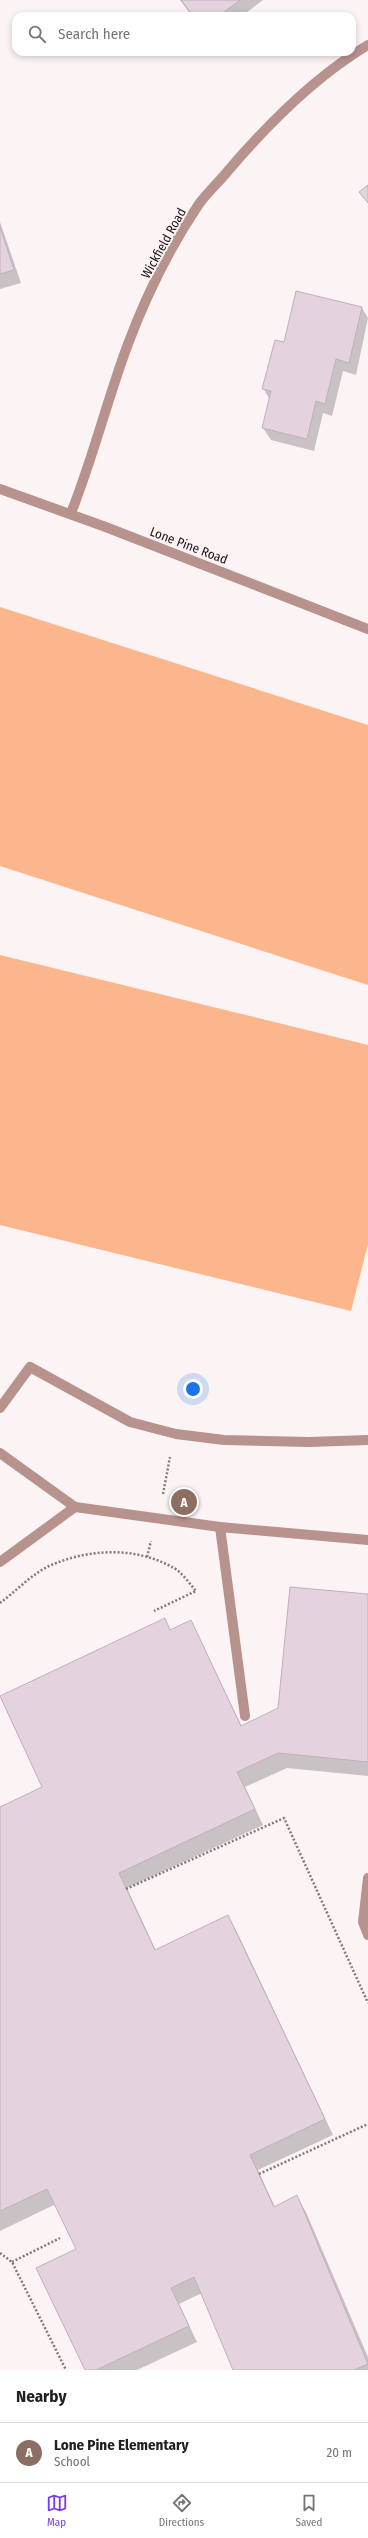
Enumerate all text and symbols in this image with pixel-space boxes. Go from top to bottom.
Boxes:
search box [12,12,356,56]
icon: search [26,23,48,45]
text: Search here [58,25,130,43]
street label: Wickfield Road [138,205,189,281]
street label: Lone Pine Road [148,524,230,567]
your location [183,1379,203,1399]
pin: A [171,1487,197,1517]
text: Nearby [16,2386,67,2407]
text: Lone Pine Elementary [54,2436,189,2454]
text: A [25,2445,33,2460]
text: 20 m [326,2445,352,2460]
text: School [54,2454,90,2469]
tab: Map [46,2492,68,2529]
tab: Directions [159,2492,204,2529]
tab: Saved [296,2492,322,2529]

